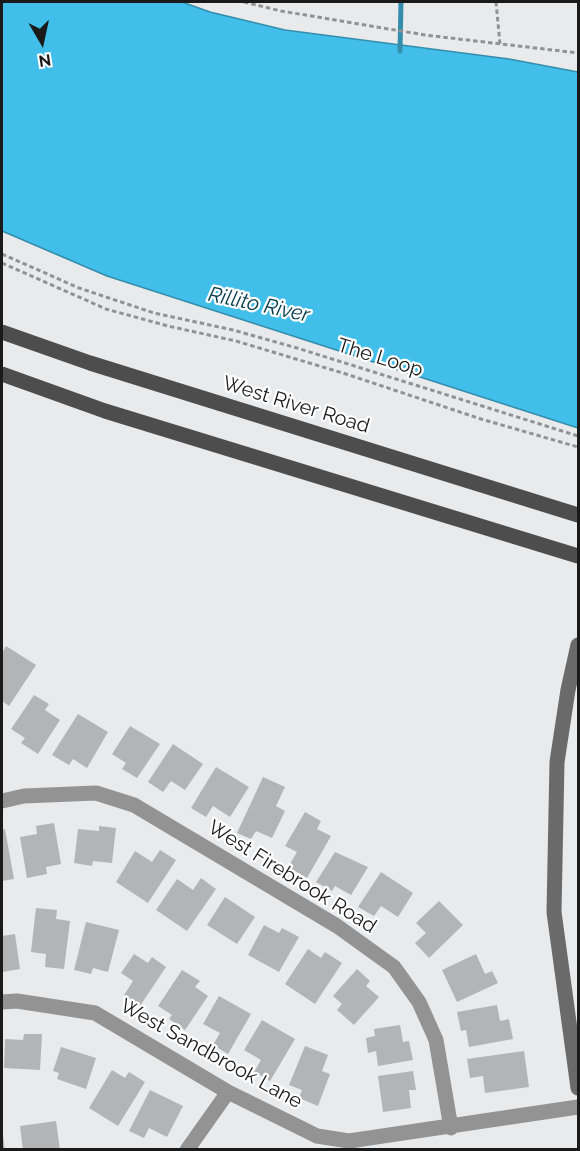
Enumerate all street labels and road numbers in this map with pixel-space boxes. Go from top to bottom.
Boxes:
street label: The Loop [334,334,426,382]
street label: West River Road [220,371,372,439]
street label: West Firebrook Road [203,815,381,939]
street label: West Sandbrook Lane [116,994,306,1114]

